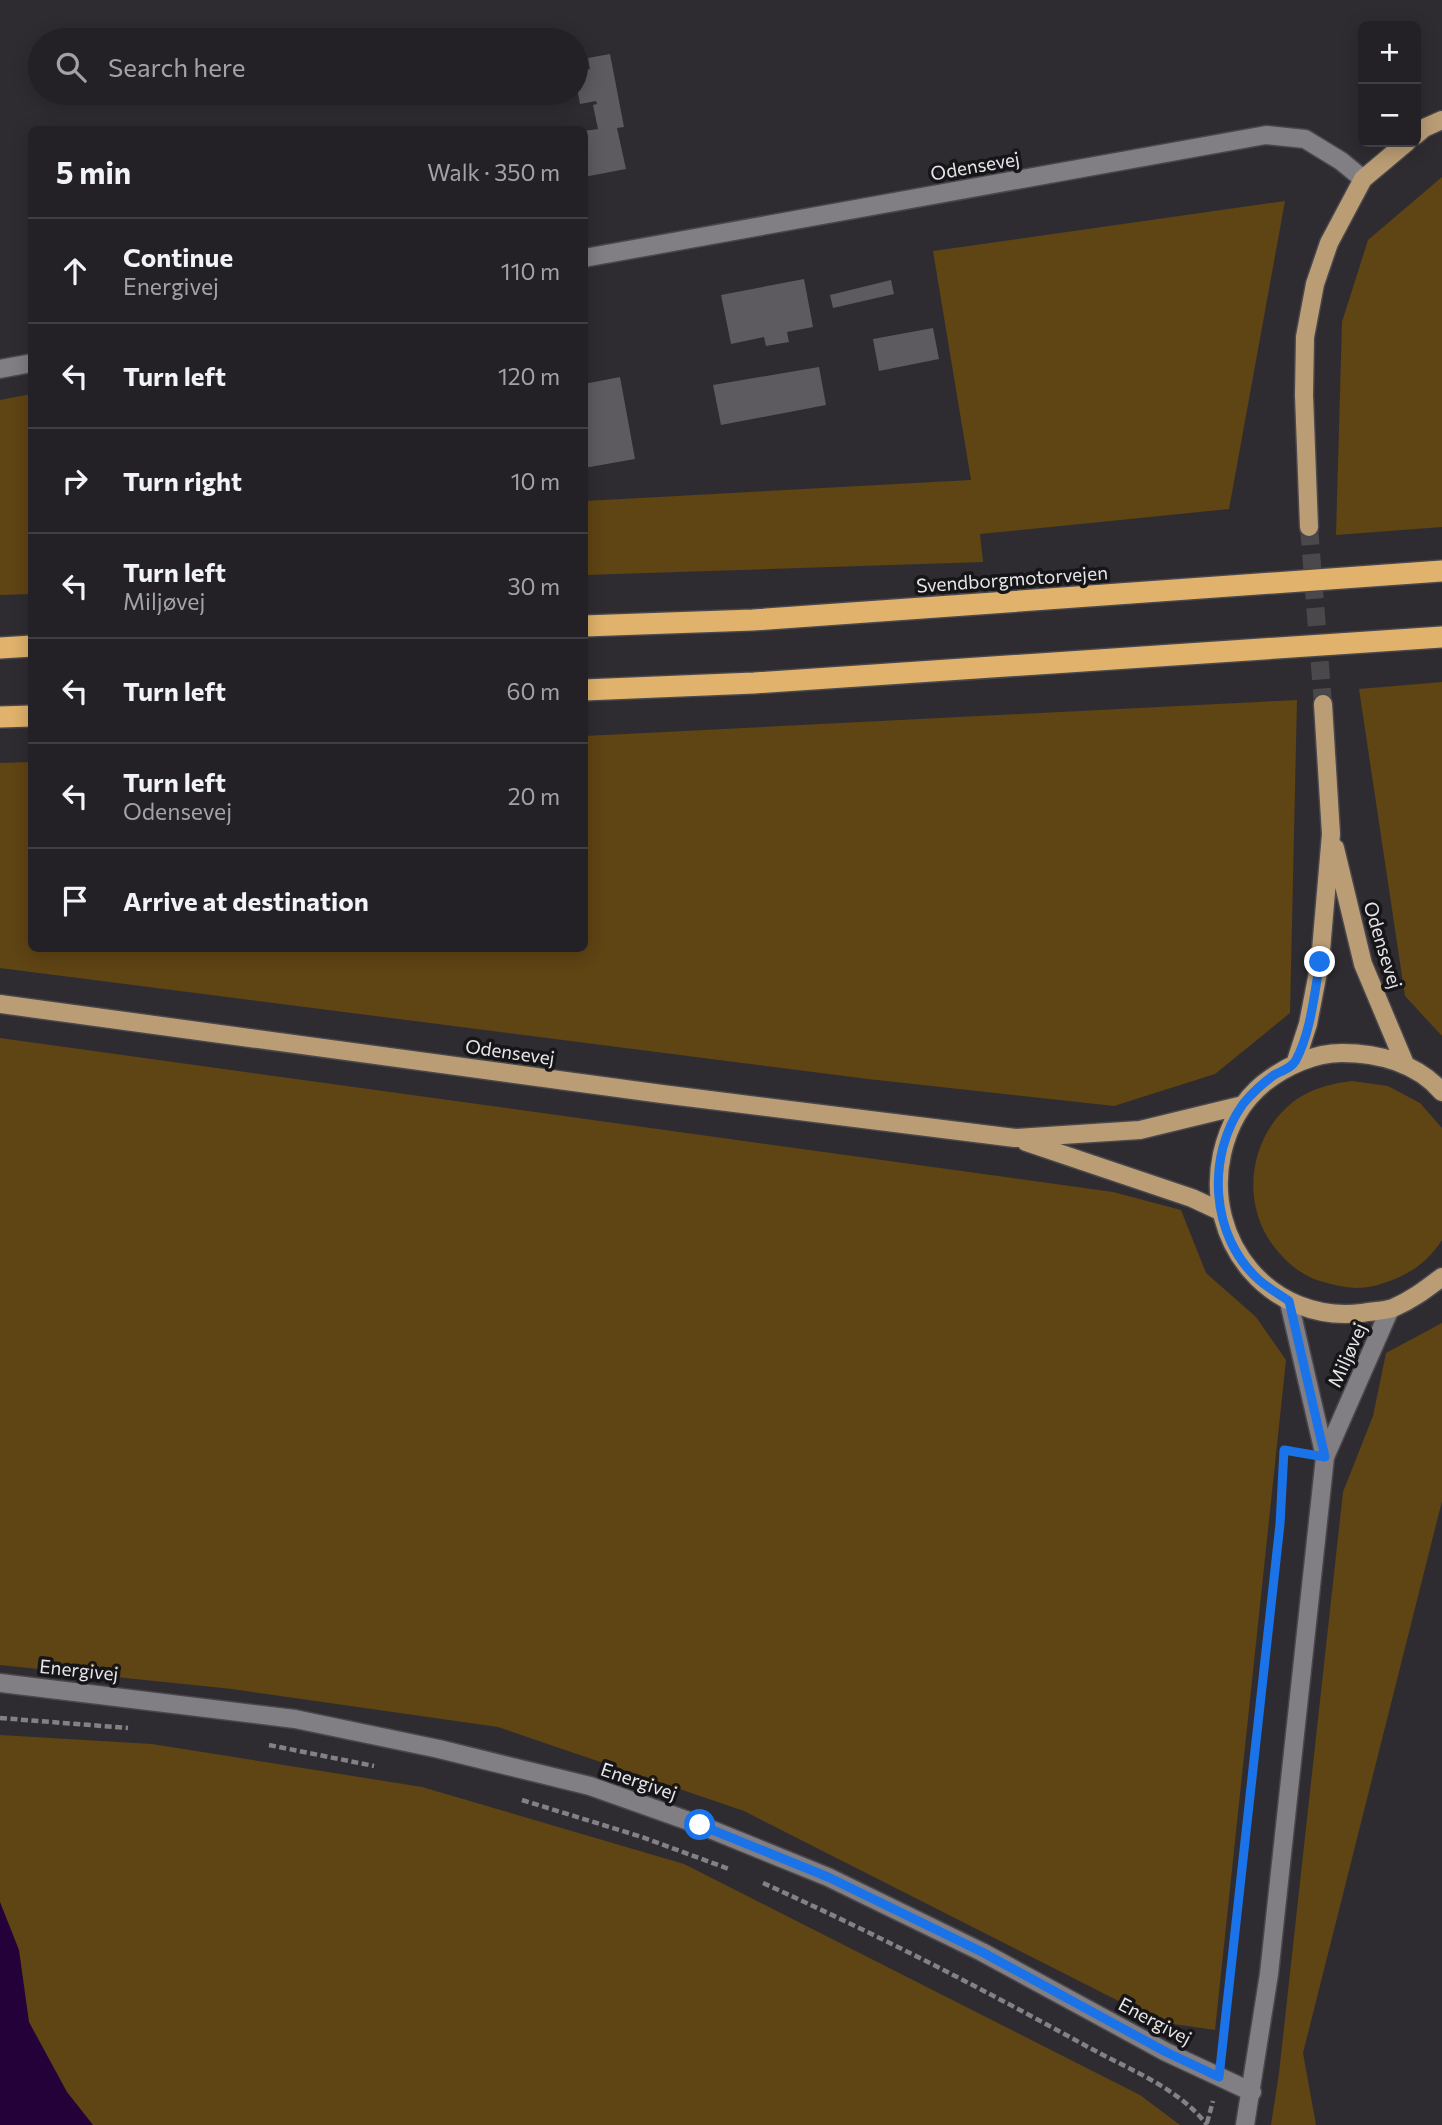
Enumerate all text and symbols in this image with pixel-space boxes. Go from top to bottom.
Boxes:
map controls [1358,21,1421,147]
button: + [1358,21,1421,84]
search box [28,28,588,105]
icon: search [52,48,90,86]
text: Search here [108,51,246,82]
button: − [1358,84,1421,147]
street label: Odensevej [929,146,1021,185]
text: 5 min [56,153,131,190]
text: Walk · 350 m [427,158,560,186]
text: Continue [123,241,233,272]
icon: ahead [56,252,94,290]
text: 110 m [501,257,560,285]
text: Energivej [123,272,219,300]
icon: left [56,357,94,395]
text: Turn left [123,360,226,391]
text: 120 m [498,362,560,390]
icon: right [56,462,94,500]
text: Turn right [123,465,242,496]
text: 10 m [511,467,560,495]
text: Turn left [123,556,226,587]
street label: Svendborgmotorvejen [915,560,1109,597]
icon: left [56,567,94,605]
text: 30 m [507,572,560,600]
text: Miljøvej [123,587,205,615]
icon: left [56,672,94,710]
text: Turn left [123,675,226,706]
text: 60 m [507,677,560,705]
text: Turn left [123,766,226,797]
icon: left [56,777,94,815]
text: 20 m [508,782,560,810]
text: Odensevej [123,797,232,825]
icon: arrive [56,882,94,920]
text: Arrive at destination [123,885,369,916]
street label: Odensevej [1359,898,1408,991]
route end [1304,946,1335,977]
street label: Odensevej [464,1034,556,1069]
street label: Miljøvej [1322,1319,1371,1391]
street label: Energivej [38,1654,120,1685]
street label: Energivej [598,1757,680,1804]
route start [684,1809,715,1840]
street label: Energivej [1115,1992,1196,2049]

